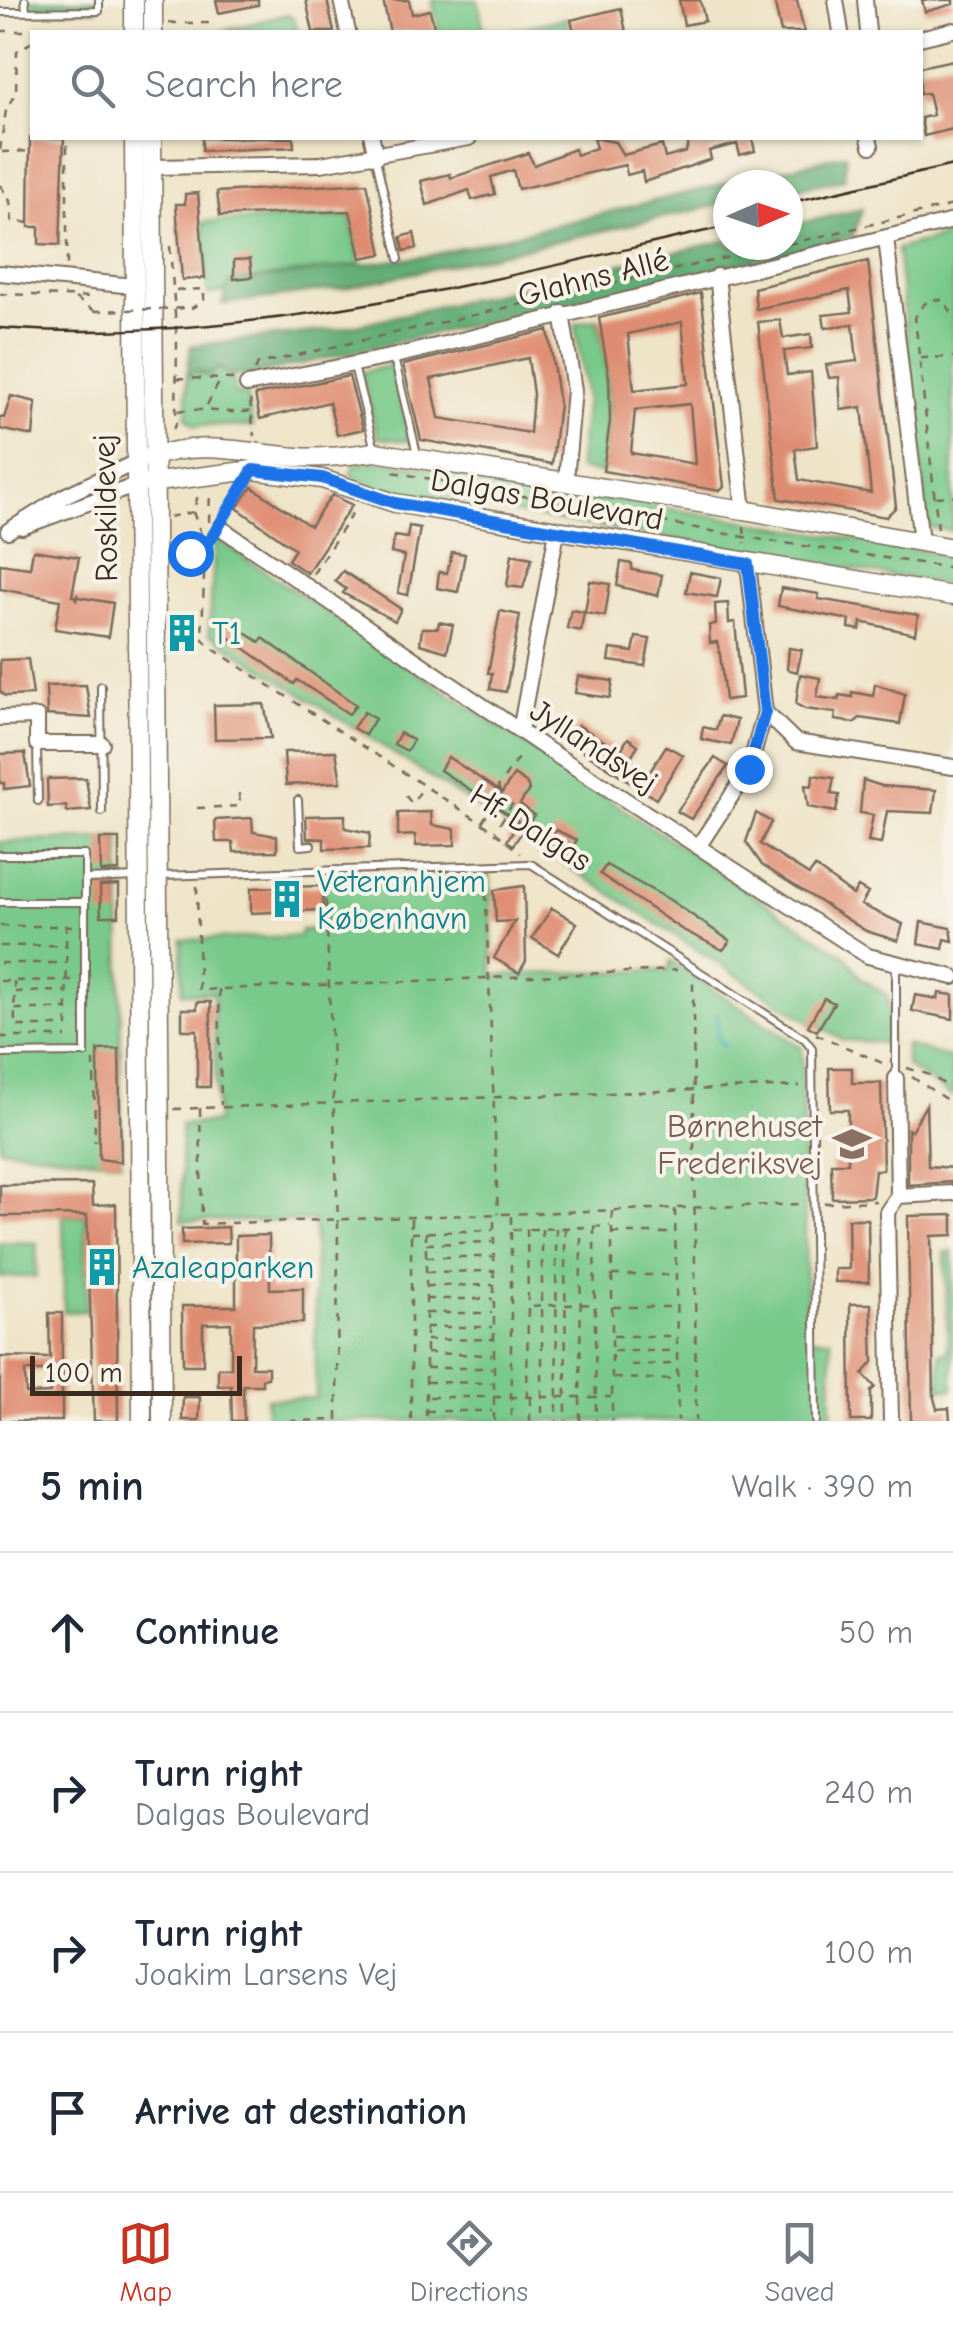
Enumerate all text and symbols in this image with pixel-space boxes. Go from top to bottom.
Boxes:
search box [30,30,923,140]
icon: search [65,58,120,113]
text: Search here [145,63,343,107]
north arrow [713,170,803,260]
street label: Glahns Allé [514,241,672,314]
street label: Roskildevej [86,434,125,582]
street label: Dalgas Boulevard [428,461,666,538]
route start [168,531,214,577]
building icon: T1 [161,612,203,654]
place label: T1 [212,615,241,652]
street label: Jyllandsvej [523,692,664,801]
route end [727,747,773,793]
street label: Hf. Dalgas [463,776,598,879]
place label: Veteranhjem København [317,863,486,937]
building icon: Veteranhjem København [266,878,308,920]
place label: Børnehuset Frederiksvej [657,1108,823,1182]
school or university icon: Børnehuset Frederiksvej [831,1123,873,1165]
building icon: Azaleaparken [81,1246,123,1288]
place label: Azaleaparken [132,1249,315,1286]
scale bar [30,1351,242,1396]
text: 100 m [45,1357,123,1389]
text: 5 min [40,1462,144,1511]
text: Walk · 390 m [732,1468,913,1505]
icon: ahead [40,1605,95,1660]
text: Continue [135,1610,279,1654]
text: 50 m [839,1614,913,1651]
text: Turn right [135,1752,302,1796]
icon: right [40,1765,95,1820]
text: 240 m [824,1774,913,1811]
text: Dalgas Boulevard [135,1796,370,1833]
text: Turn right [135,1912,302,1956]
icon: right [40,1925,95,1980]
text: 100 m [824,1934,913,1971]
text: Joakim Larsens Vej [135,1956,397,1993]
icon: arrive [40,2085,95,2140]
text: Arrive at destination [135,2090,467,2134]
tab: Map [118,2216,173,2308]
tab: Directions [410,2216,528,2308]
tab: Saved [765,2216,835,2308]

